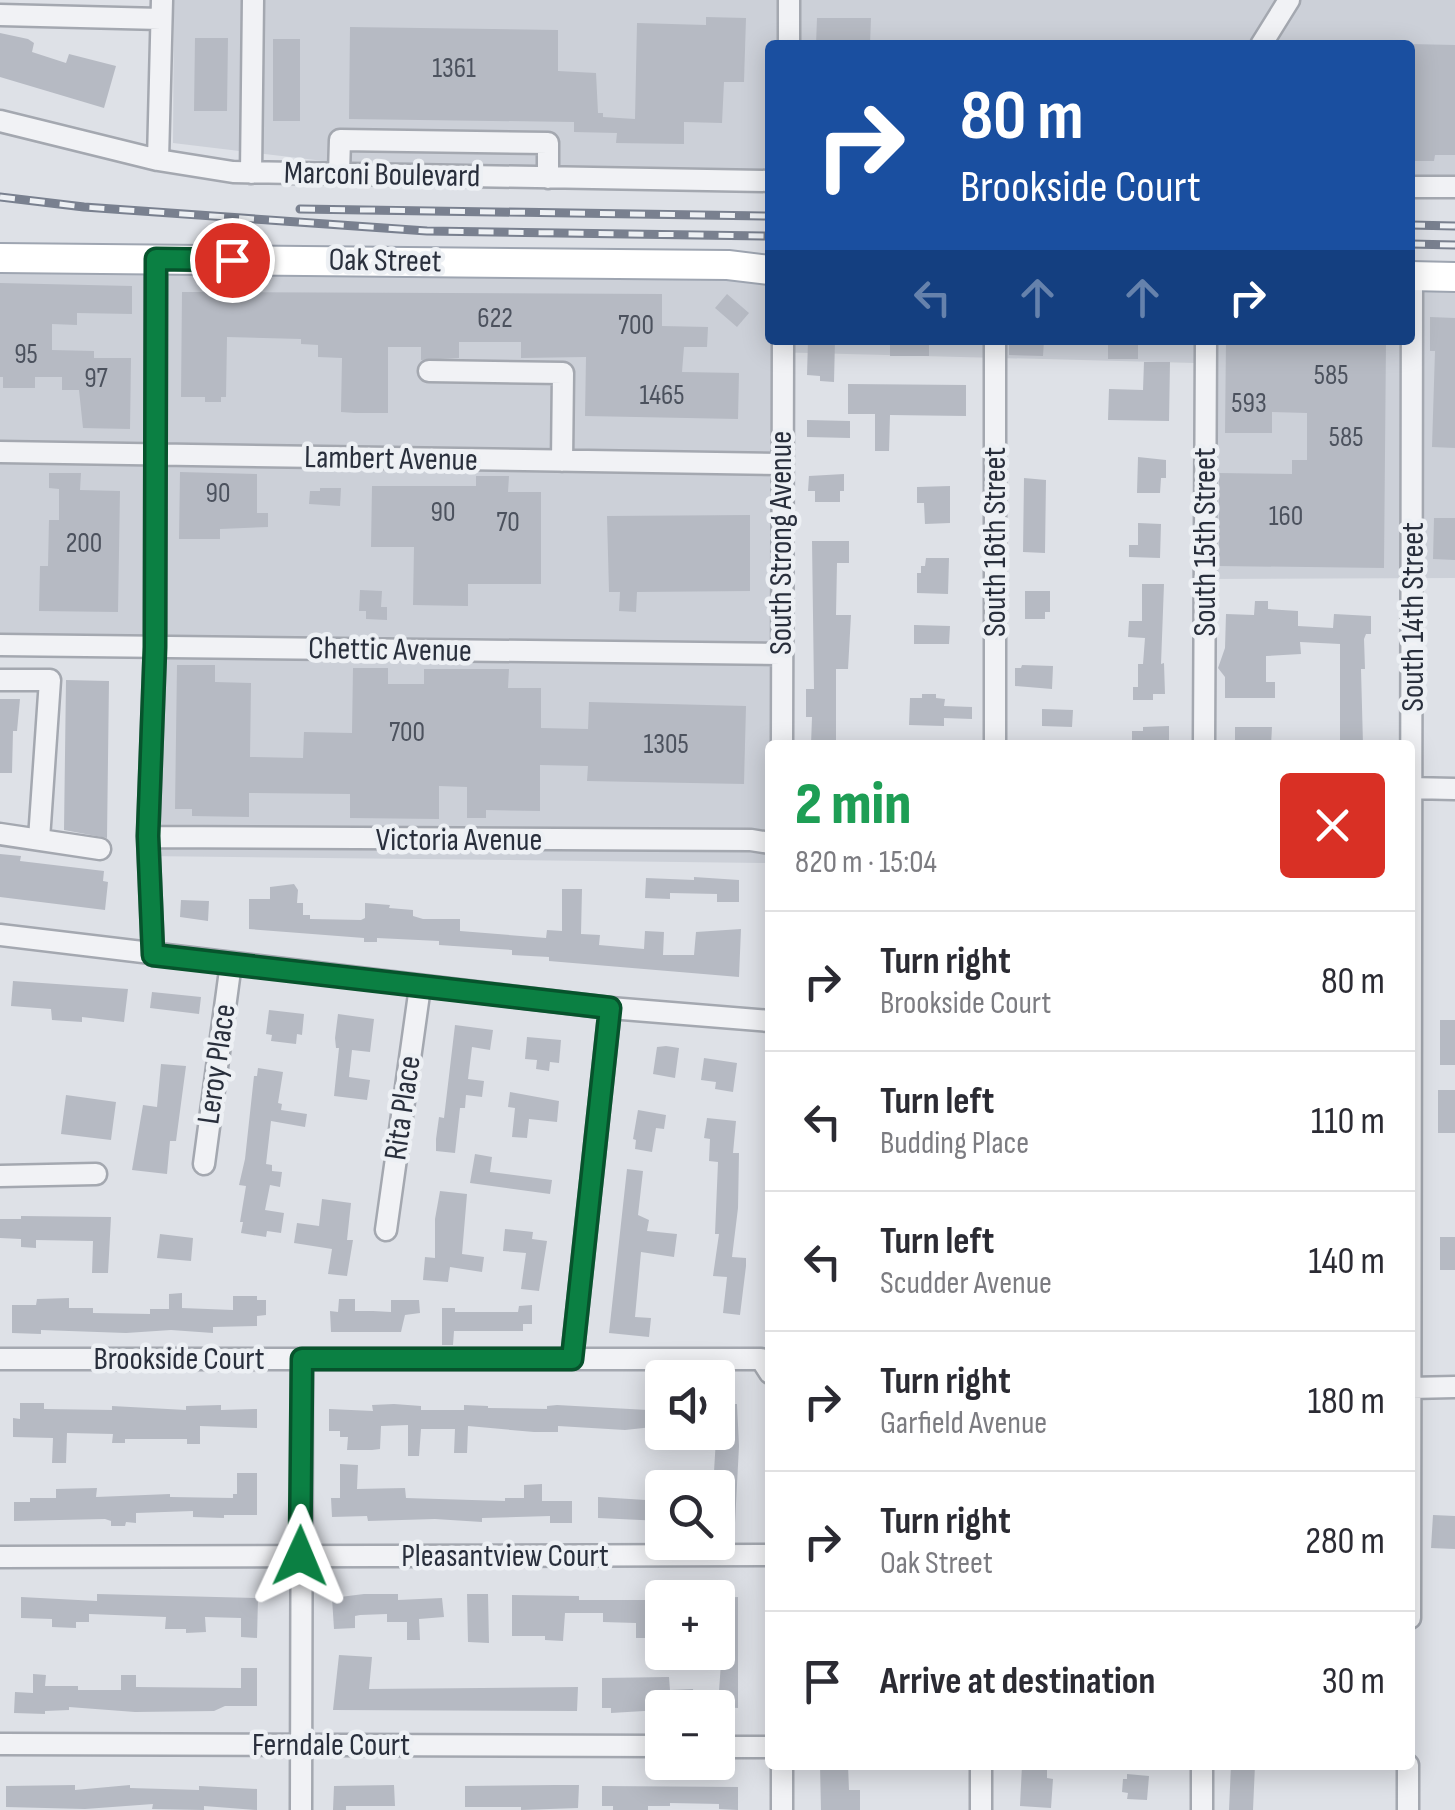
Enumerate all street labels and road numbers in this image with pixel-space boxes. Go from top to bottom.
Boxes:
street label: Marconi Boulevard [283,154,481,196]
street label: Oak Street [328,241,442,281]
street label: South Strong Avenue [762,431,801,655]
street label: Lambert Avenue [304,438,478,480]
street label: South 16th Street [976,447,1015,637]
street label: South 15th Street [1186,448,1225,637]
street label: South 14th Street [1394,522,1433,712]
street label: Chettic Avenue [308,629,472,671]
street label: Victoria Avenue [376,821,542,860]
street label: Leroy Place [189,1001,245,1127]
street label: Rita Place [376,1053,430,1163]
street label: Brookside Court [93,1340,265,1379]
street label: Pleasantview Court [401,1537,609,1576]
street label: Ferndale Court [252,1726,410,1765]

